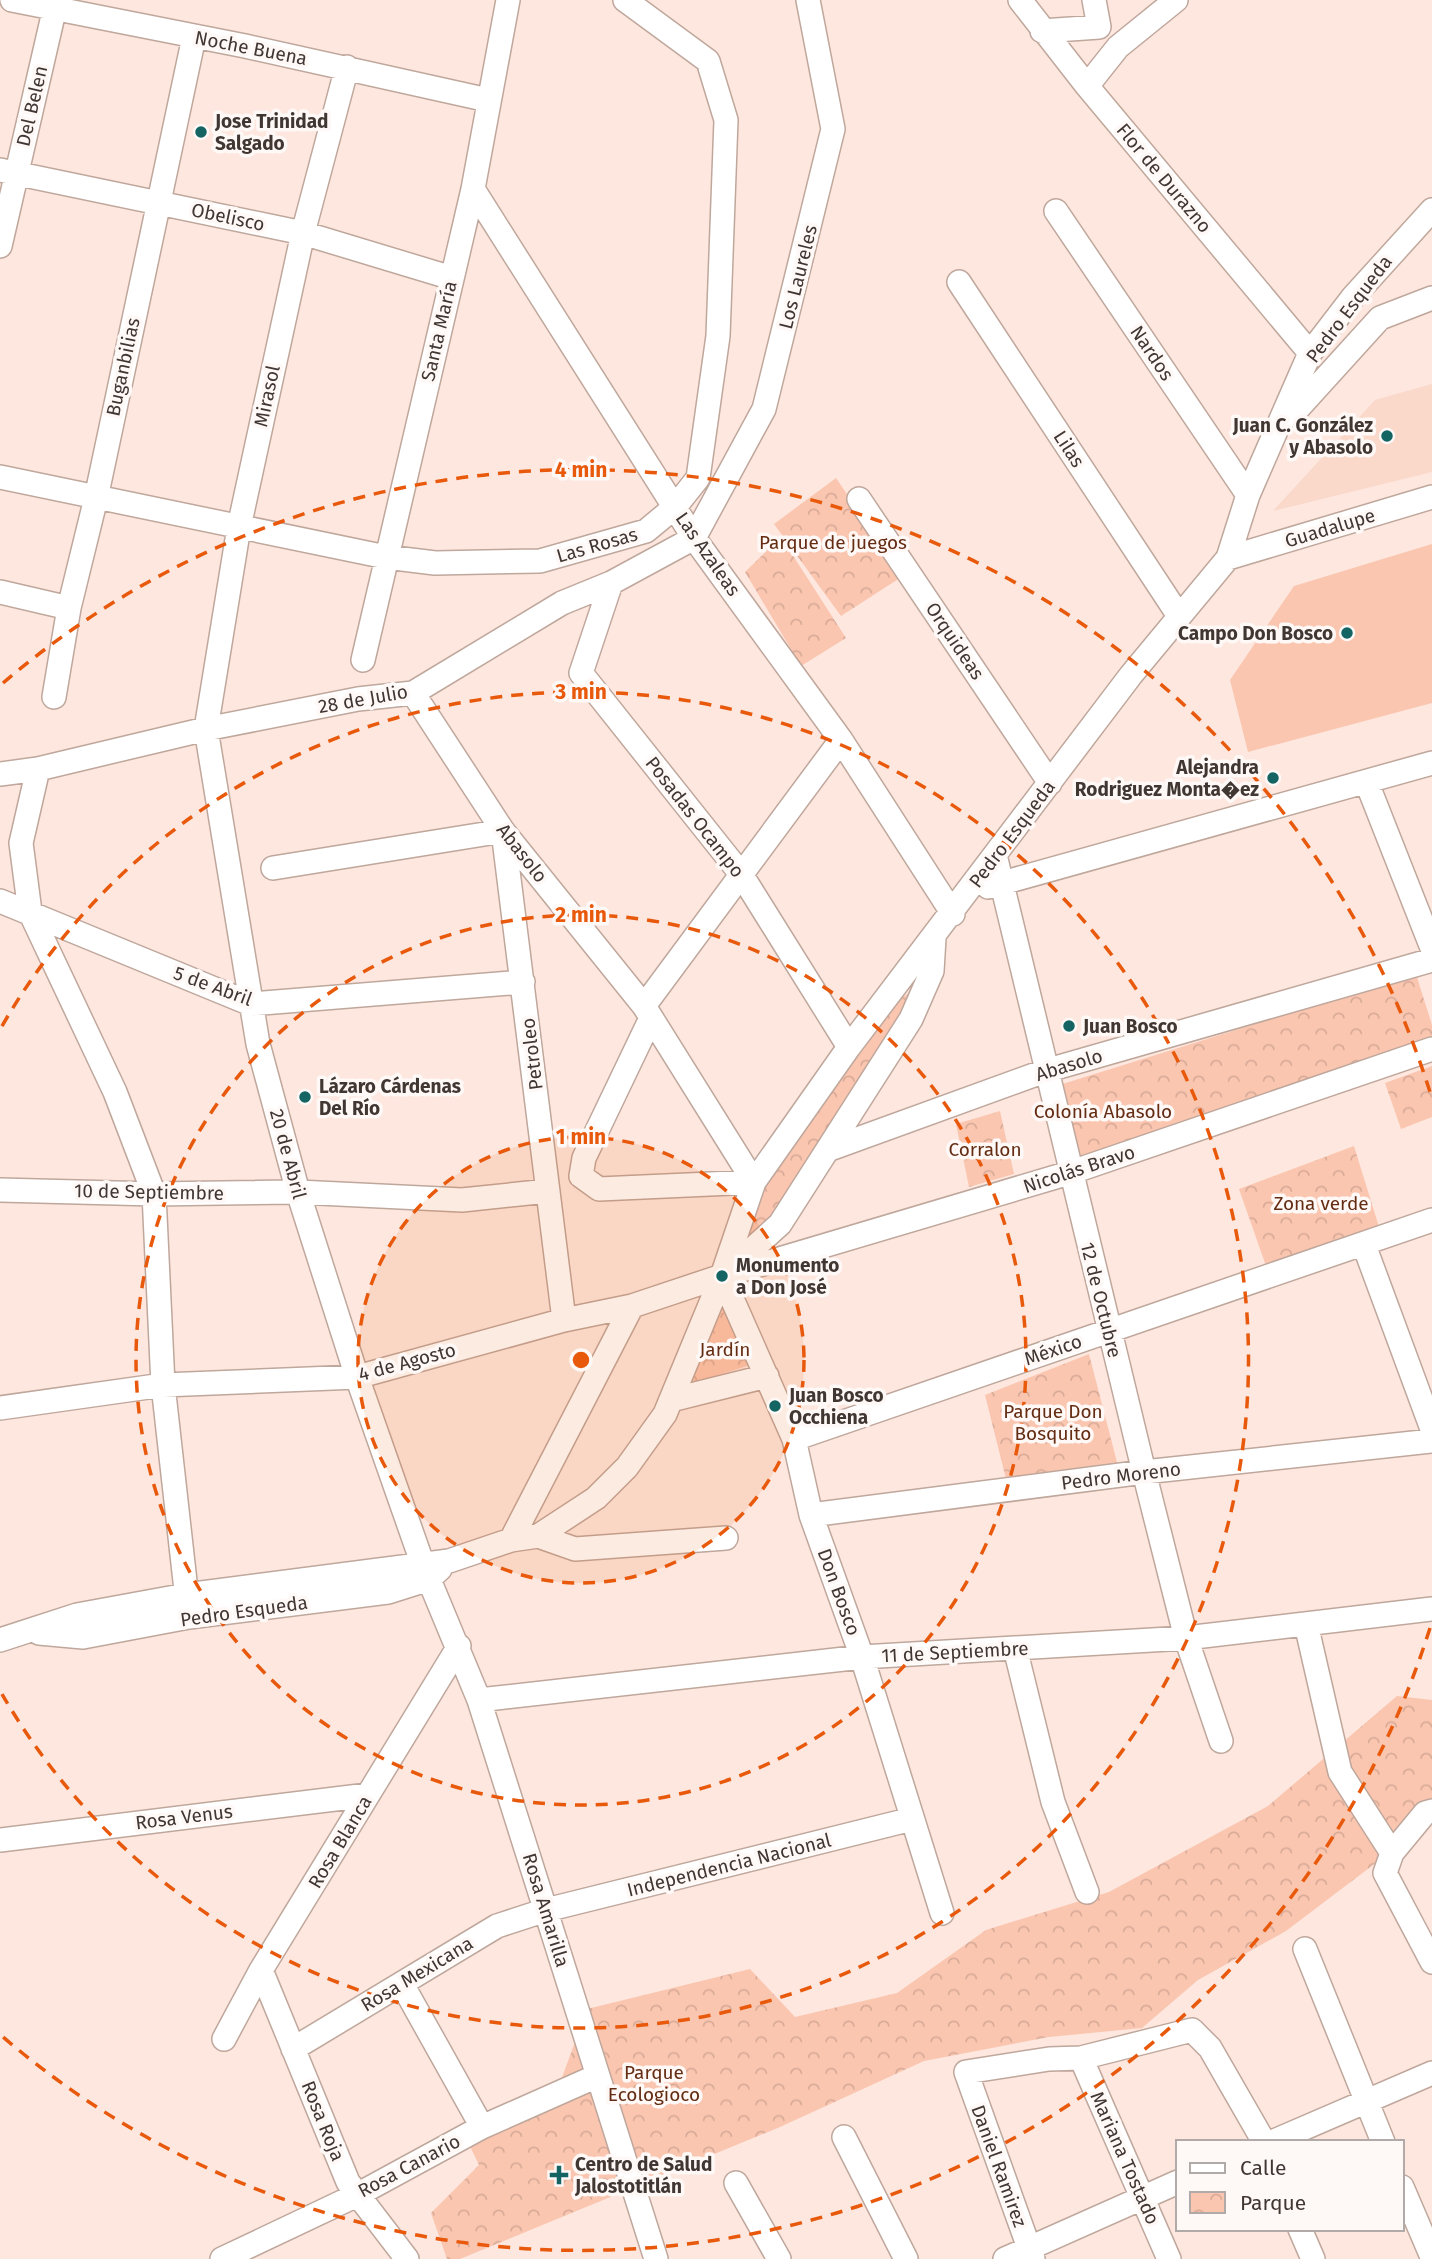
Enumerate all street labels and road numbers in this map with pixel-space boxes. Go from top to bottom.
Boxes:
street label: Noche Buena [193,26,309,70]
street label: Del Belen [12,63,52,149]
street label: Flor de Durazno [1112,119,1216,237]
street label: Obelisco [189,198,267,236]
street label: Los Laureles [774,222,822,331]
street label: Pedro Esqueda [1301,251,1397,367]
street label: Santa María [416,279,462,383]
street label: Buganbilias [101,315,145,418]
street label: Nardos [1125,321,1179,385]
street label: Mirasol [249,363,285,429]
street label: Lilas [1049,426,1089,472]
street label: Guadalupe [1282,503,1378,553]
street label: Las Azaleas [671,508,745,600]
street label: Las Rosas [554,522,640,568]
street label: Orquideas [921,598,989,684]
street label: 28 de Julio [316,680,410,718]
street label: Posadas Ocampo [641,752,749,882]
street label: Pedro Esqueda [964,776,1060,892]
street label: Abasolo [492,819,552,887]
street label: 5 de Abril [171,961,256,1011]
street label: Petroleo [516,1017,548,1091]
street label: Abasolo [1033,1044,1105,1086]
street label: 20 de Abril [265,1106,311,1202]
street label: Nicolás Bravo [1020,1140,1138,1198]
street label: 10 de Septiembre [74,1179,224,1205]
street label: 12 de Octubre [1076,1240,1126,1360]
street label: México [1021,1329,1085,1371]
street label: 4 de Agosto [356,1338,458,1386]
street label: Pedro Moreno [1060,1457,1182,1495]
street label: Don Bosco [813,1545,865,1639]
street label: Pedro Esqueda [179,1591,309,1631]
street label: 11 de Septiembre [881,1637,1029,1667]
street label: Rosa Blanca [303,1791,377,1893]
street label: Rosa Venus [134,1800,234,1834]
street label: Independencia Nacional [625,1828,834,1902]
street label: Rosa Amarilla [518,1850,574,1970]
street label: Rosa Mexicana [357,1932,477,2016]
street label: Rosa Roja [297,2078,349,2164]
street label: Mariana Tostado [1085,2088,1165,2228]
street label: Daniel Ramirez [966,2102,1032,2230]
street label: Rosa Canario [354,2129,464,2203]

